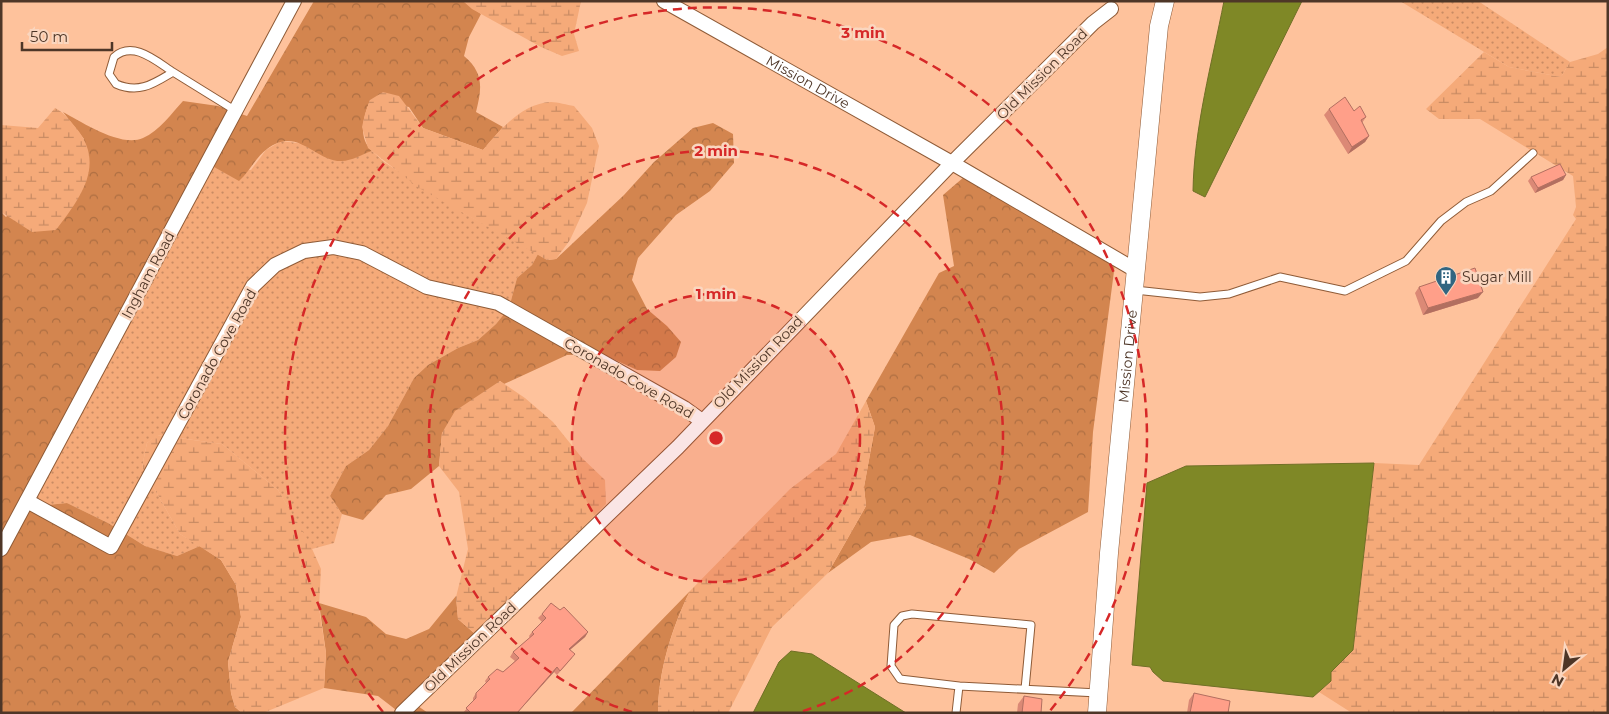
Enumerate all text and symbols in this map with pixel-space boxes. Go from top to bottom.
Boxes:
scale bar [22,20,112,52]
text: 3 min [840,23,885,42]
street label: Old Mission Road [993,25,1091,123]
text: 50 m [30,27,68,46]
street label: Mission Drive [763,51,853,113]
text: 2 min [694,141,738,160]
street label: Ingham Road [117,228,179,322]
building icon: Sugar Mill [1434,265,1458,296]
place label: Sugar Mill [1462,268,1532,286]
text: 1 min [696,284,736,303]
street label: Coronado Cove Road [174,286,260,422]
street label: Mission Drive [1114,309,1141,404]
street label: Old Mission Road [709,312,807,412]
street label: Coronado Cove Road [561,334,697,422]
centre of rings [707,429,725,447]
street label: Old Mission Road [420,598,520,696]
north arrow [1539,644,1589,694]
text: N [1548,670,1567,691]

